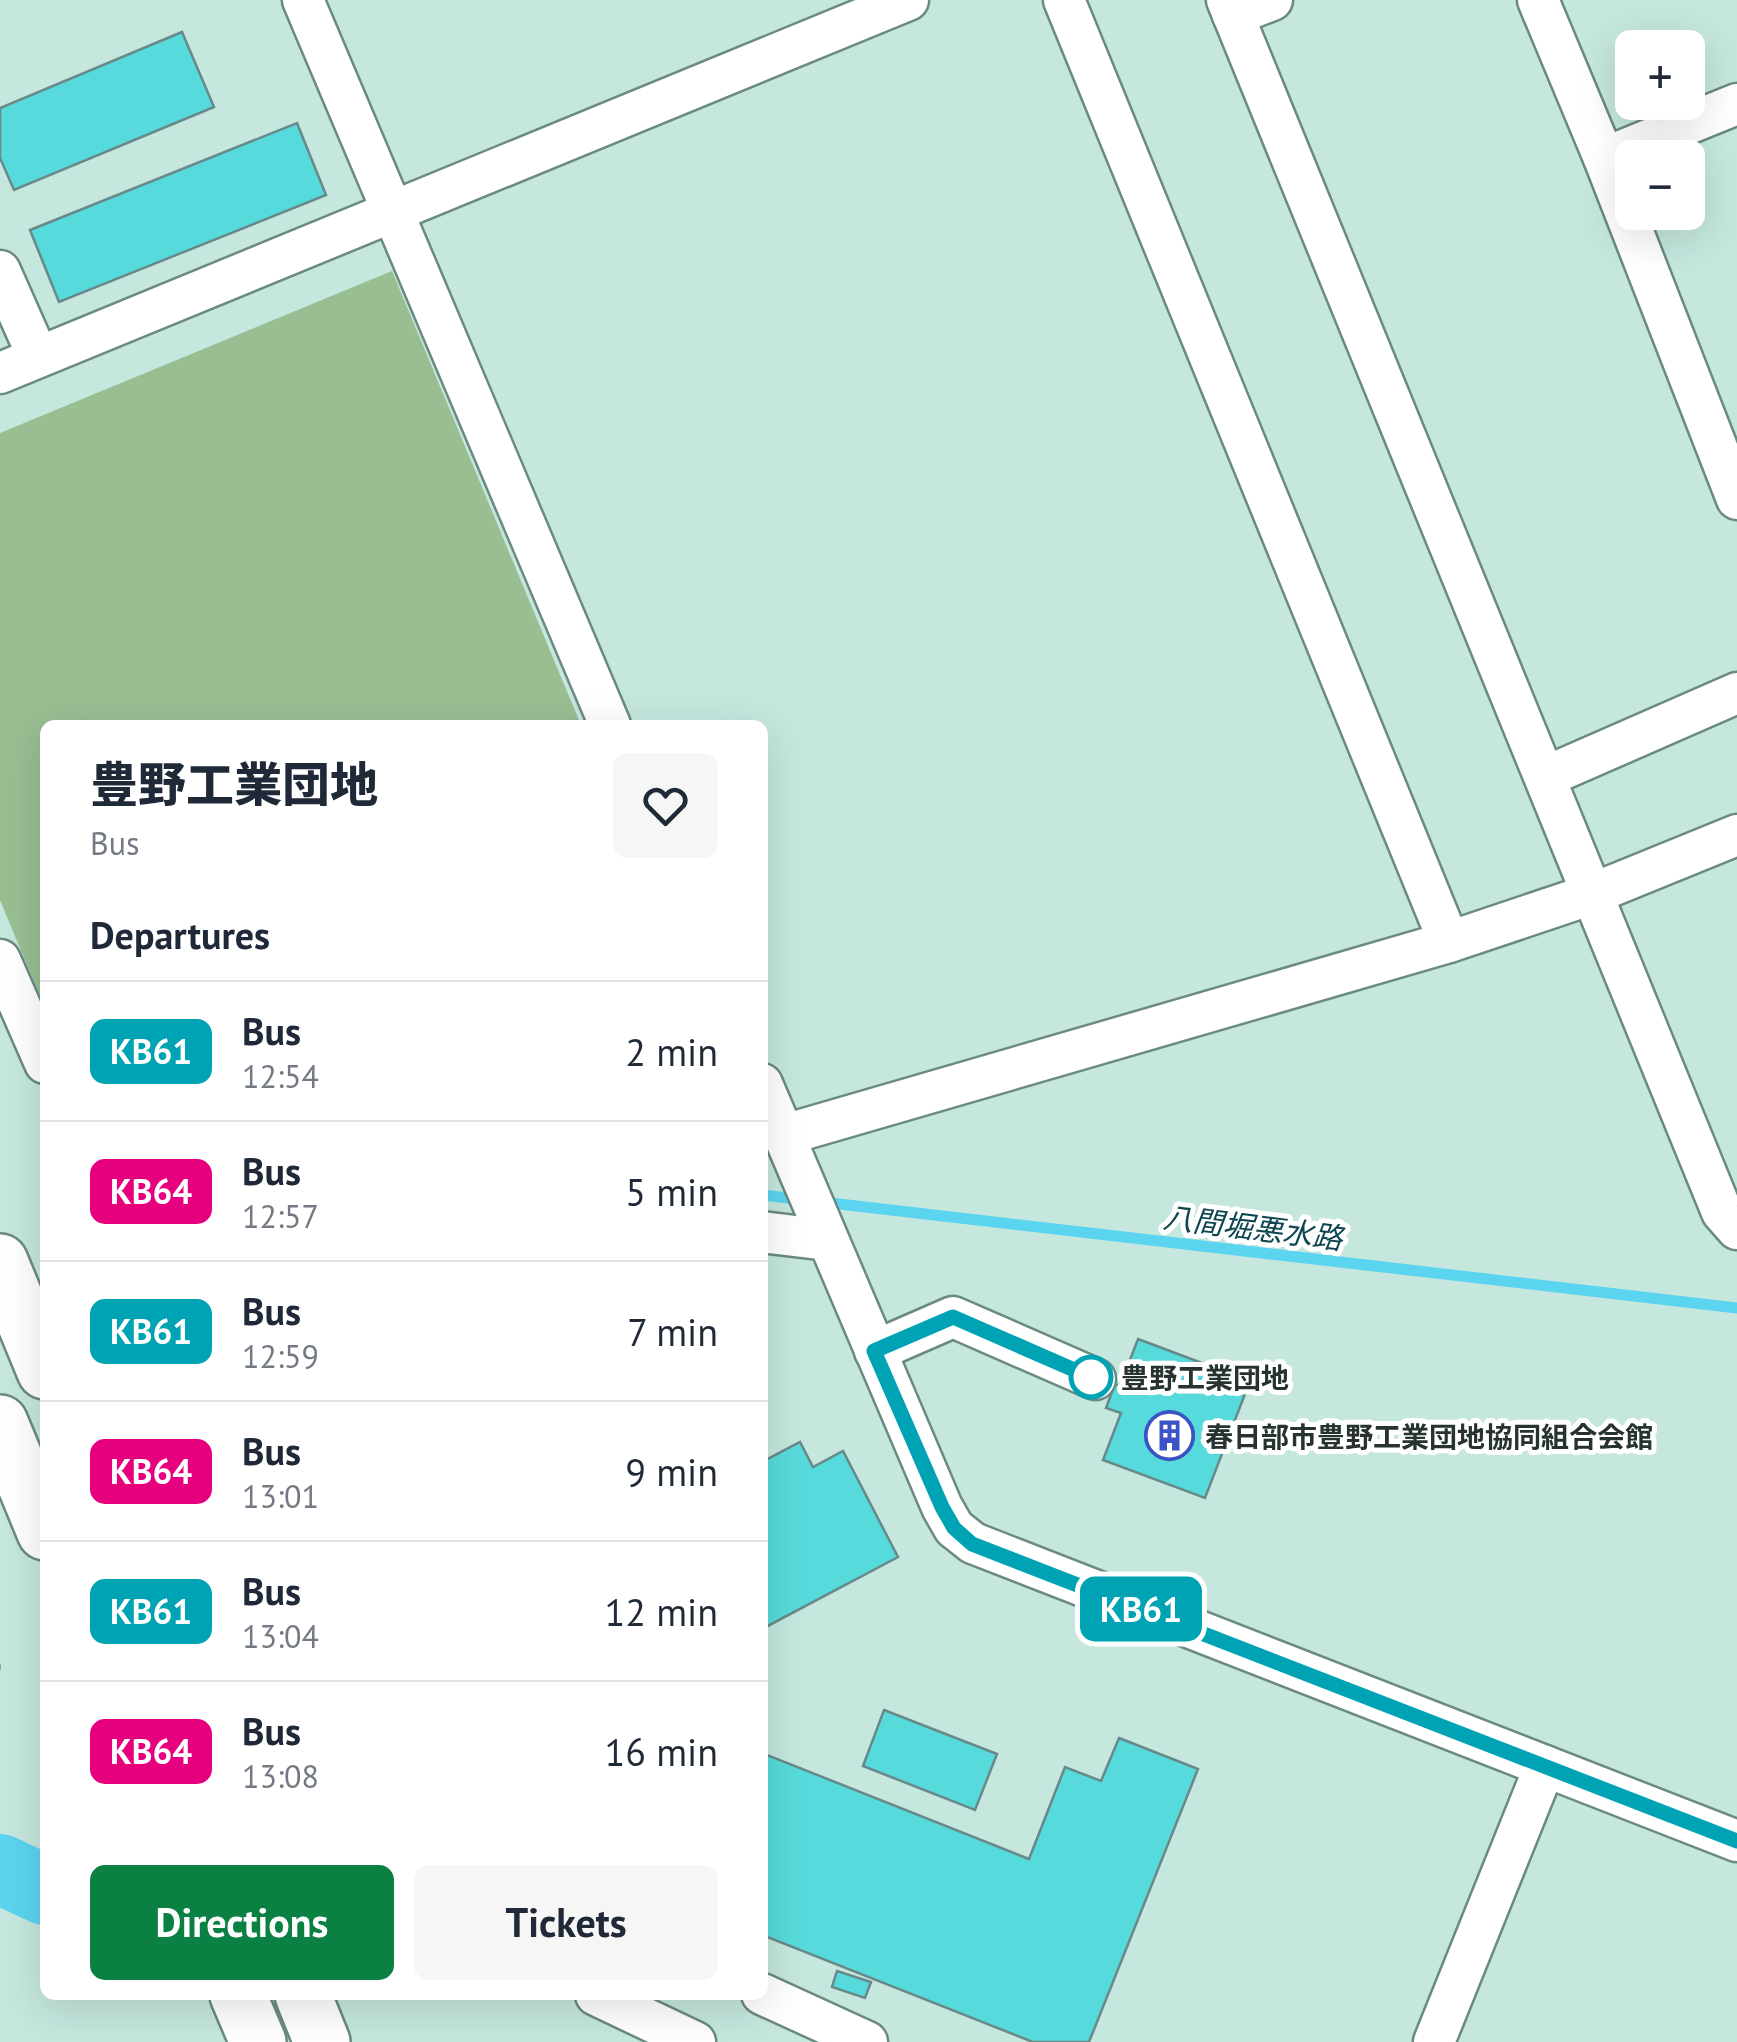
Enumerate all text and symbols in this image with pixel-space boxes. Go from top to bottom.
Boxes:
map controls [1615,30,1705,230]
button: + [1615,30,1705,120]
button: − [1615,140,1705,230]
text: 豊野工業団地 [90,753,378,815]
button: heart [613,753,718,858]
text: Bus [90,822,139,864]
text: Departures [90,910,270,959]
text: Bus [242,1006,301,1055]
text: 2 min [625,1027,718,1076]
text: KB61 [110,1028,192,1074]
text: 12:54 [242,1055,319,1097]
text: Bus [242,1146,301,1195]
text: 5 min [625,1167,718,1216]
text: KB64 [110,1168,192,1214]
text: 12:57 [242,1195,319,1237]
water label: 八間堀悪水路 [1161,1197,1348,1258]
text: Bus [242,1286,301,1335]
text: 7 min [627,1307,718,1356]
text: KB61 [110,1308,192,1354]
text: 12:59 [242,1335,319,1377]
marker: 豊野工業団地 [1070,1356,1112,1398]
place label: 豊野工業団地 [1121,1359,1289,1396]
building icon: 春日部市豊野工業団地協同組合会館 [1144,1410,1196,1462]
place label: 春日部市豊野工業団地協同組合会館 [1205,1418,1653,1455]
text: Bus [242,1426,301,1475]
text: 9 min [625,1447,718,1496]
text: KB64 [110,1448,192,1494]
text: 13:01 [242,1475,319,1517]
text: Bus [242,1566,301,1615]
line badge: KB61 [1071,1576,1211,1642]
text: KB61 [1100,1586,1182,1632]
text: 12 min [605,1587,718,1636]
text: KB61 [110,1588,192,1634]
text: 13:04 [242,1615,319,1657]
text: Bus [242,1706,301,1755]
text: 16 min [605,1727,718,1776]
text: KB64 [110,1728,192,1774]
text: 13:08 [242,1755,319,1797]
button: Directions [90,1865,394,1980]
button: Tickets [414,1865,718,1980]

